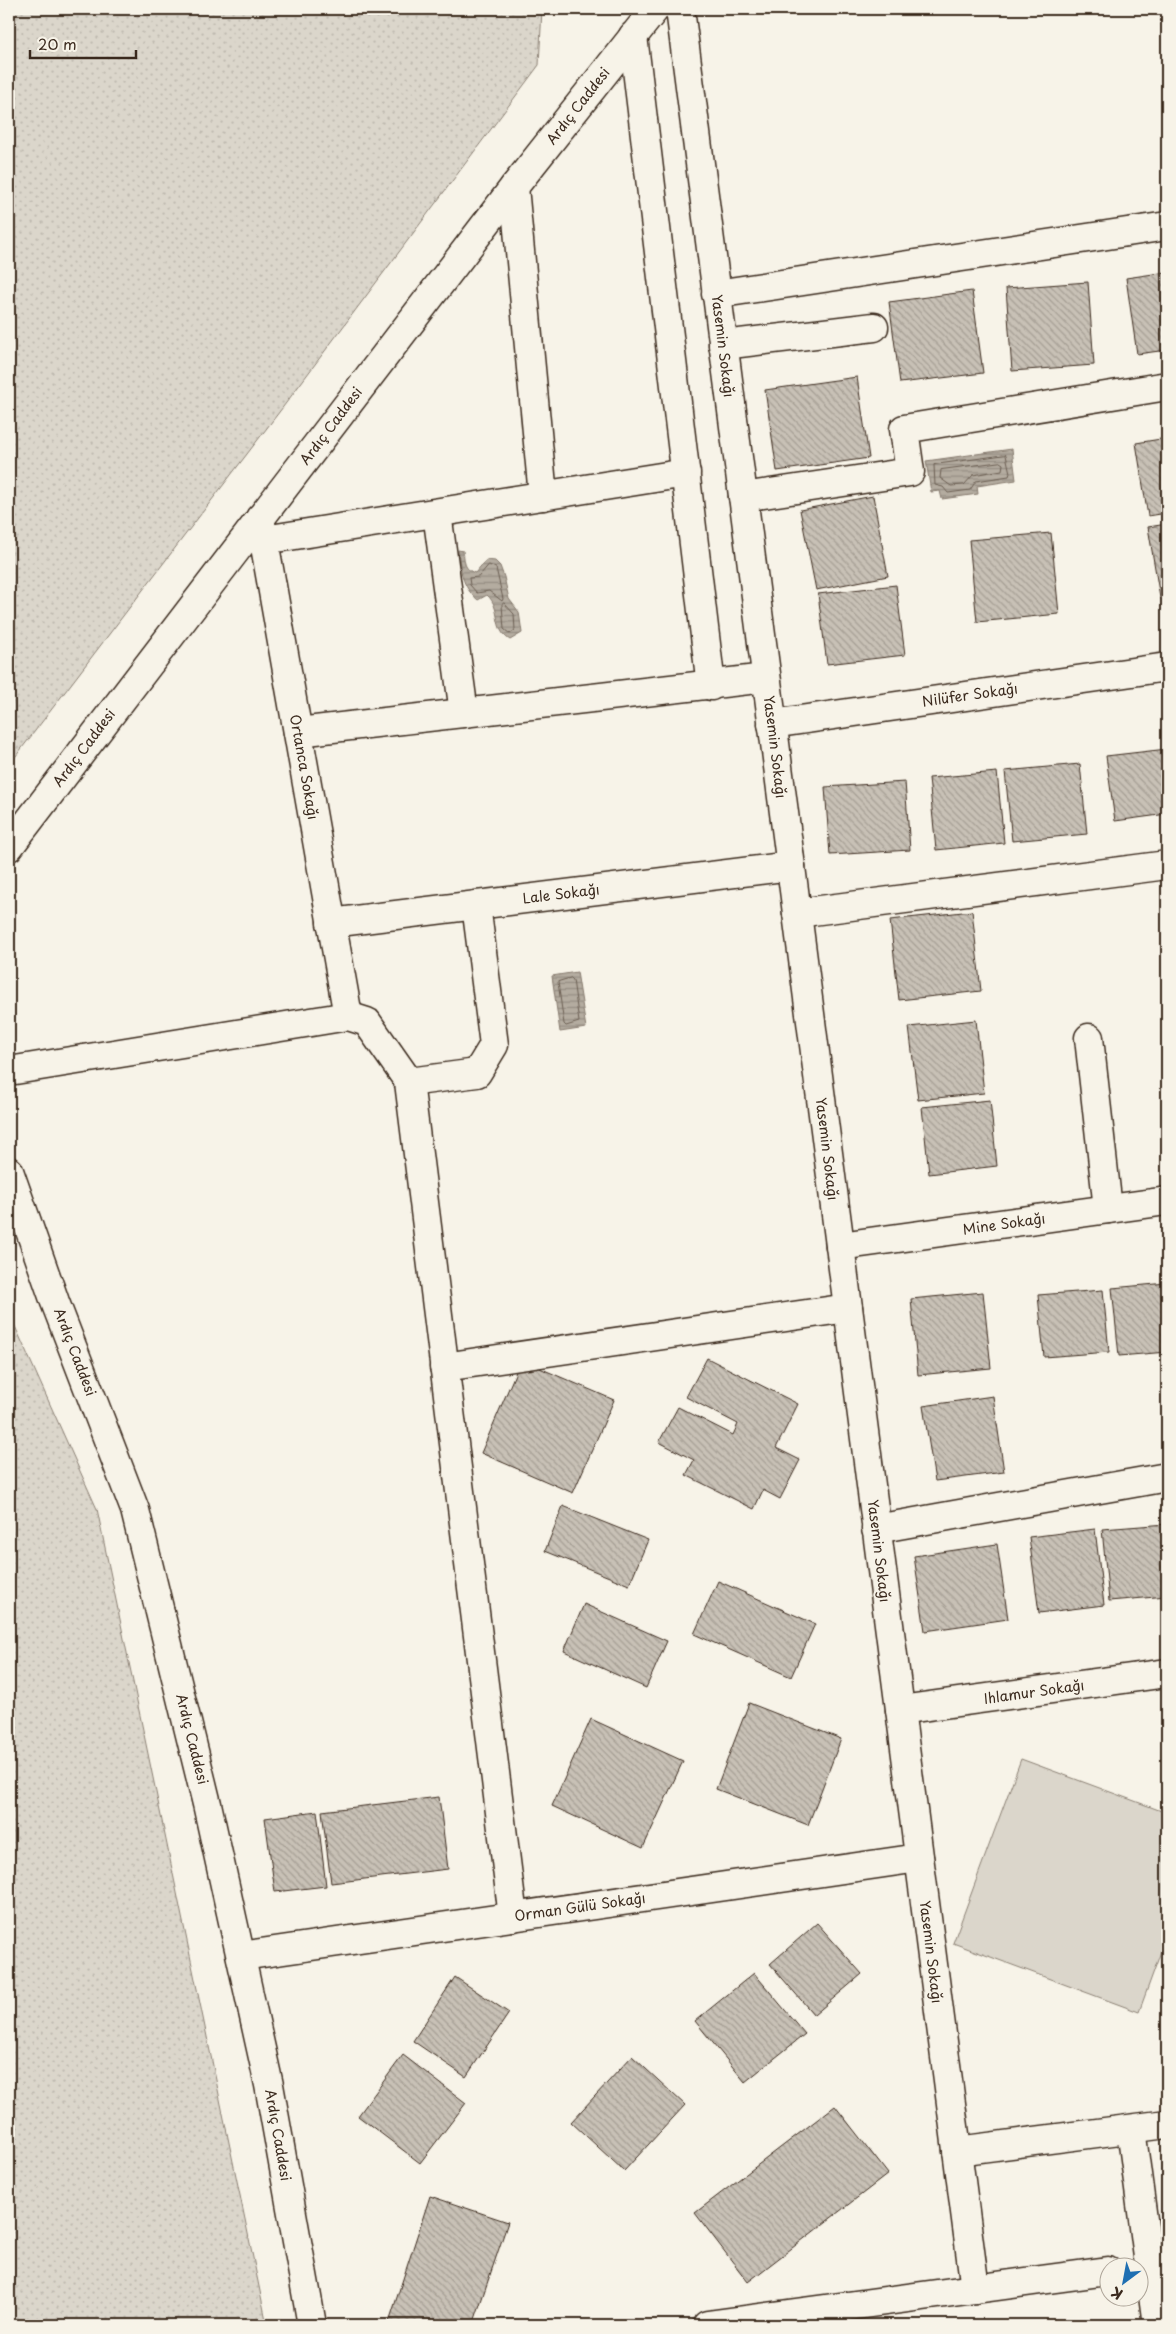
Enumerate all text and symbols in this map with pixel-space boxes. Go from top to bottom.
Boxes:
scale bar [30,28,136,60]
text: 20 m [38,32,77,55]
street label: Ardıç Caddesi [541,63,614,149]
street label: Yasemin Sokağı [707,293,740,398]
street label: Ardıç Caddesi [294,382,367,469]
street label: Nilüfer Sokağı [921,677,1019,712]
street label: Yasemin Sokağı [759,694,792,799]
street label: Ardıç Caddesi [47,704,120,791]
street label: Ortanca Sokağı [285,713,324,821]
street label: Lale Sokağı [521,878,601,909]
street label: Yasemin Sokağı [811,1096,844,1201]
street label: Mine Sokağı [961,1207,1047,1240]
street label: Ardıç Caddesi [49,1305,102,1399]
street label: Yasemin Sokağı [863,1498,896,1603]
street label: Ihlamur Sokağı [982,1674,1086,1709]
street label: Ardıç Caddesi [171,1691,214,1787]
street label: Orman Gülü Sokağı [513,1887,647,1926]
street label: Yasemin Sokağı [915,1899,948,2004]
street label: Ardıç Caddesi [260,2087,297,2183]
north arrow [1098,2256,1148,2306]
text: K [1107,2282,1127,2305]

